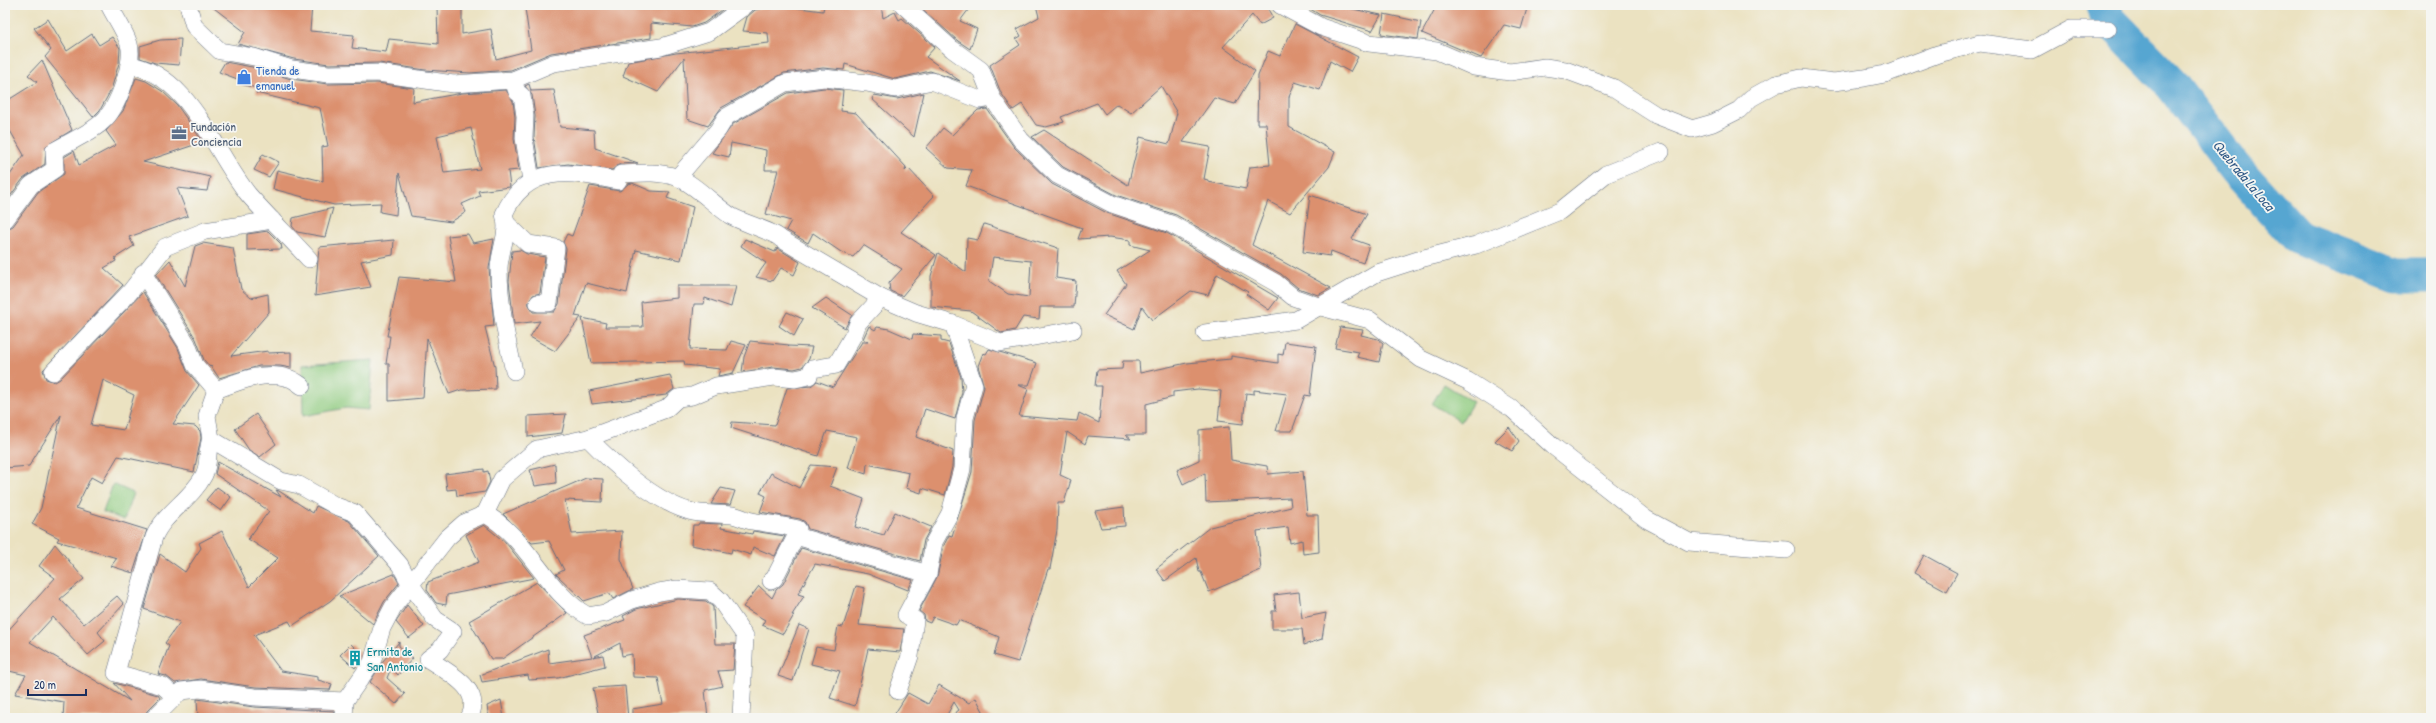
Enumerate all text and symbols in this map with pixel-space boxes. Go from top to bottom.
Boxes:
place label: Tienda de emanuel [256,61,299,94]
shop icon: Tienda de emanuel [235,68,253,86]
place label: Fundación Conciencia [190,117,241,150]
office icon: Fundación Conciencia [170,124,188,142]
water label: Quebrada La Loca [2209,136,2280,216]
place label: Ermita de San Antonio [367,642,423,675]
building icon: Ermita de San Antonio [346,649,364,667]
scale bar [28,671,86,697]
text: 20 m [34,676,56,693]

